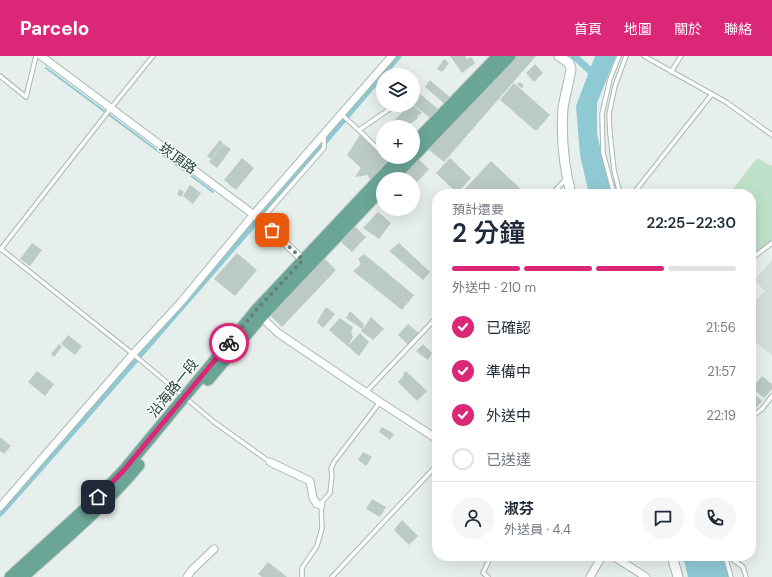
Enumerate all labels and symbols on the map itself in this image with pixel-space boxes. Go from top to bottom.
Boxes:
street label: 崁頂路 [156,138,200,178]
pin [255,213,289,247]
courier [209,323,249,363]
street label: 沿海路一段 [144,355,202,421]
pin [81,480,115,514]

